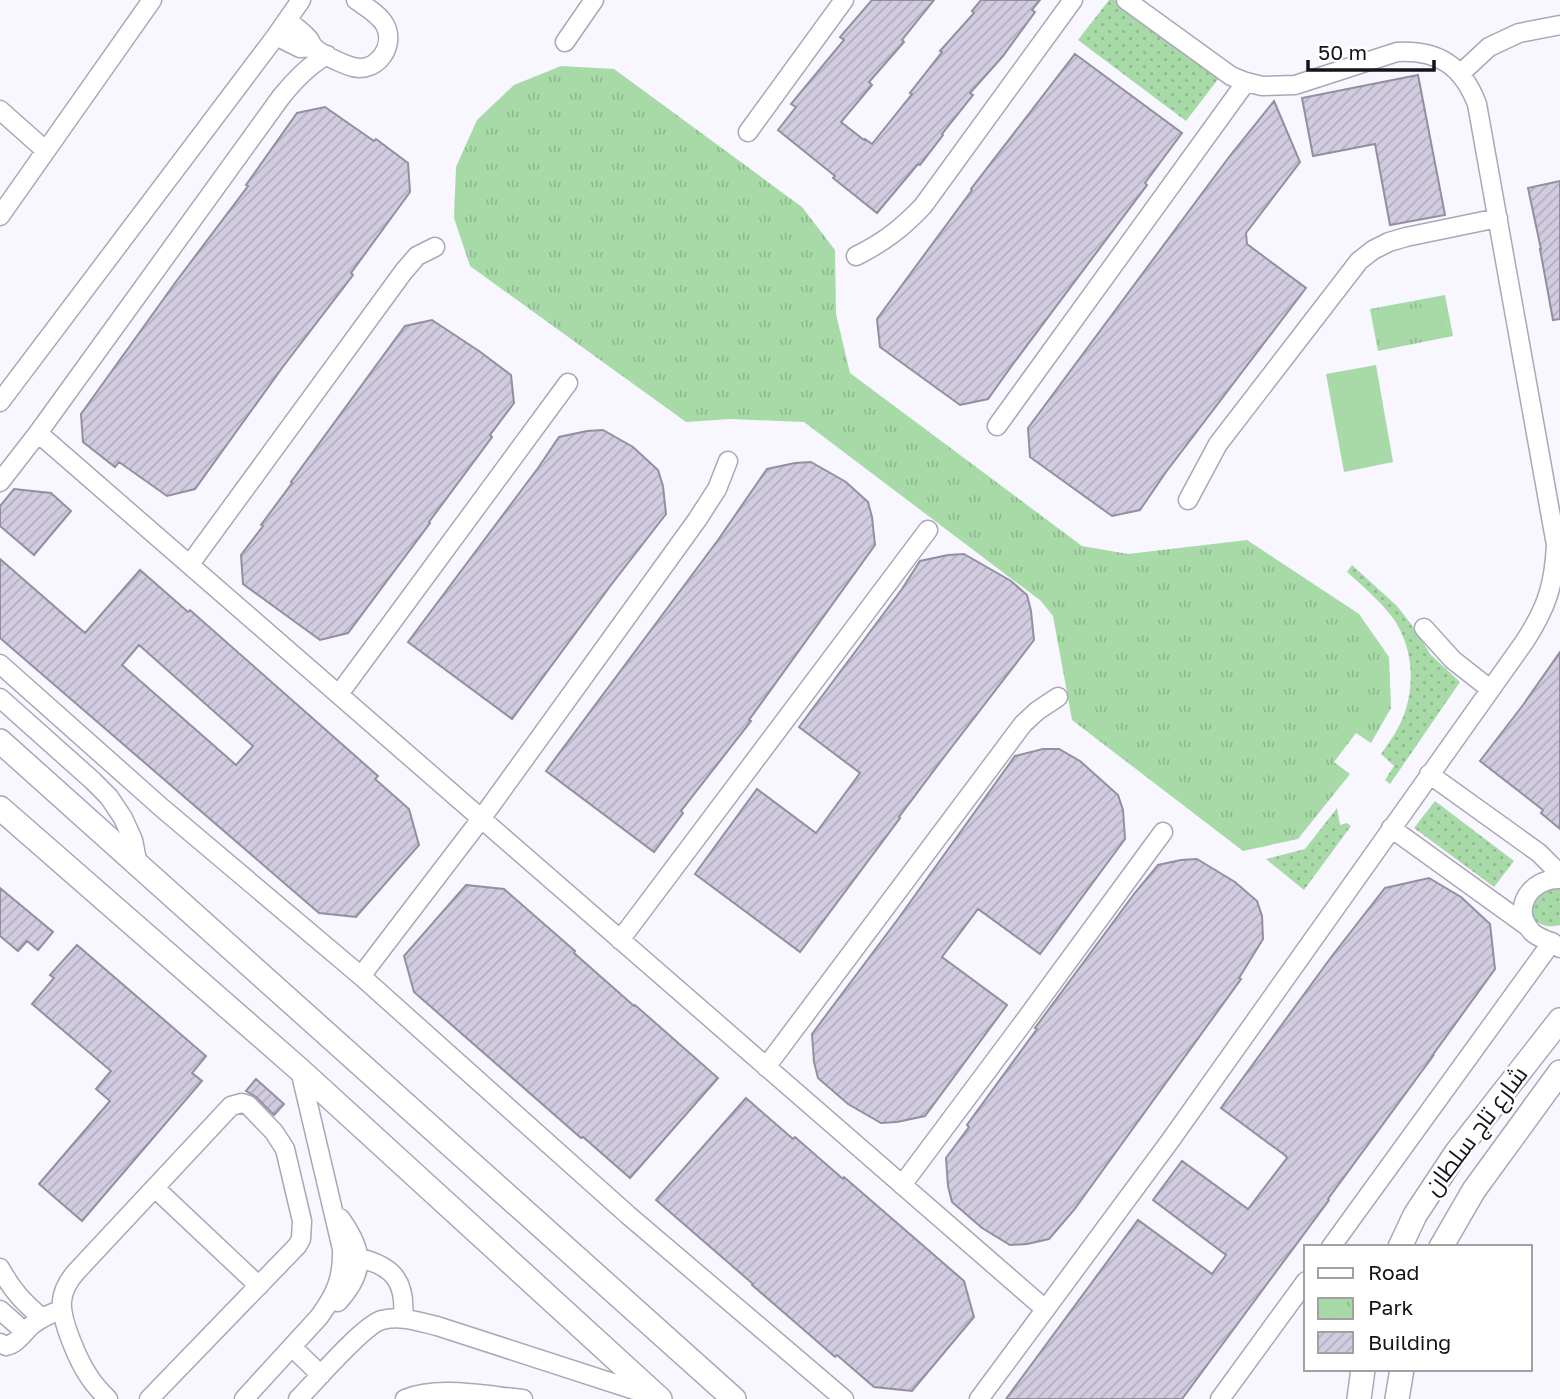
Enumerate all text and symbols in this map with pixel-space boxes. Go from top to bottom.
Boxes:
scale bar [1308,28,1434,72]
text: 50 m [1318,39,1367,65]
street label: شارع تاج سلطان [1417,1060,1535,1202]
legend [1304,1245,1532,1371]
text: Road [1368,1259,1419,1285]
text: Park [1368,1294,1414,1320]
text: Building [1368,1329,1451,1355]

